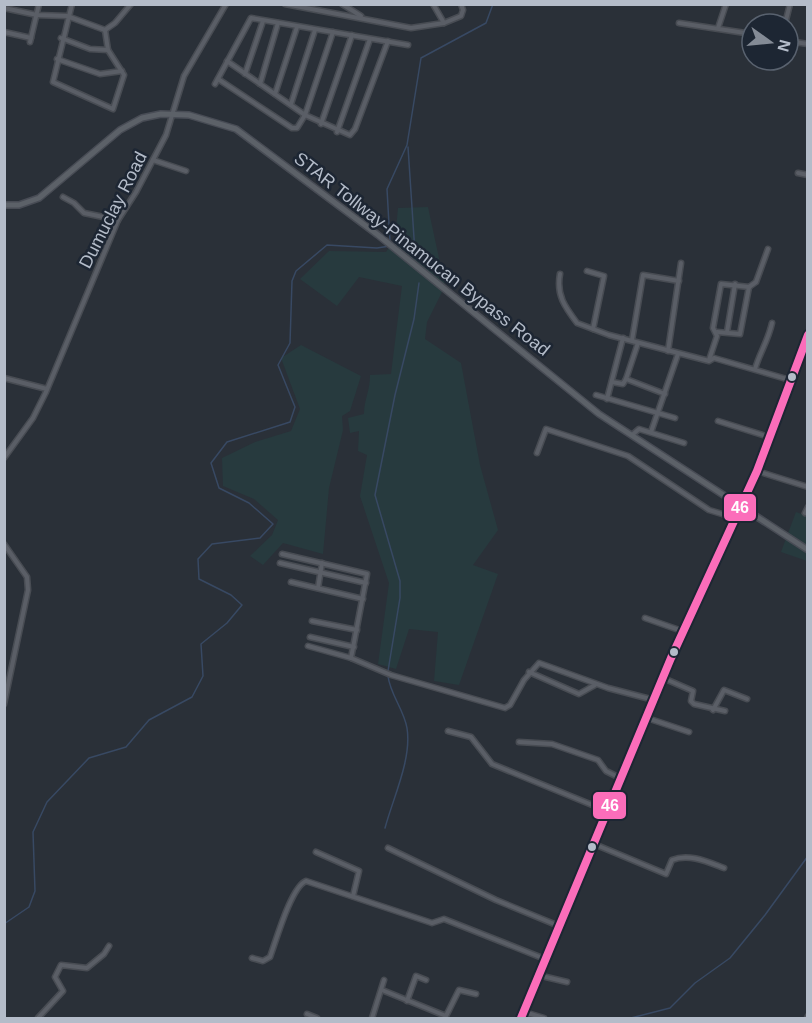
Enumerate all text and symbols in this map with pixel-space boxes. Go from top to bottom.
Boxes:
north arrow [740,12,800,72]
text: N [774,38,794,54]
street label: Dumuclay Road [75,148,151,272]
street label: STAR Tollway-Pinamucan Bypass Road [290,148,554,360]
unlabelled marker [786,371,798,383]
line badge: 46 [723,493,757,522]
text: 46 [731,499,749,516]
unlabelled marker [668,646,680,658]
line badge: 46 [592,791,627,820]
text: 46 [601,797,619,814]
unlabelled marker [586,841,598,853]

